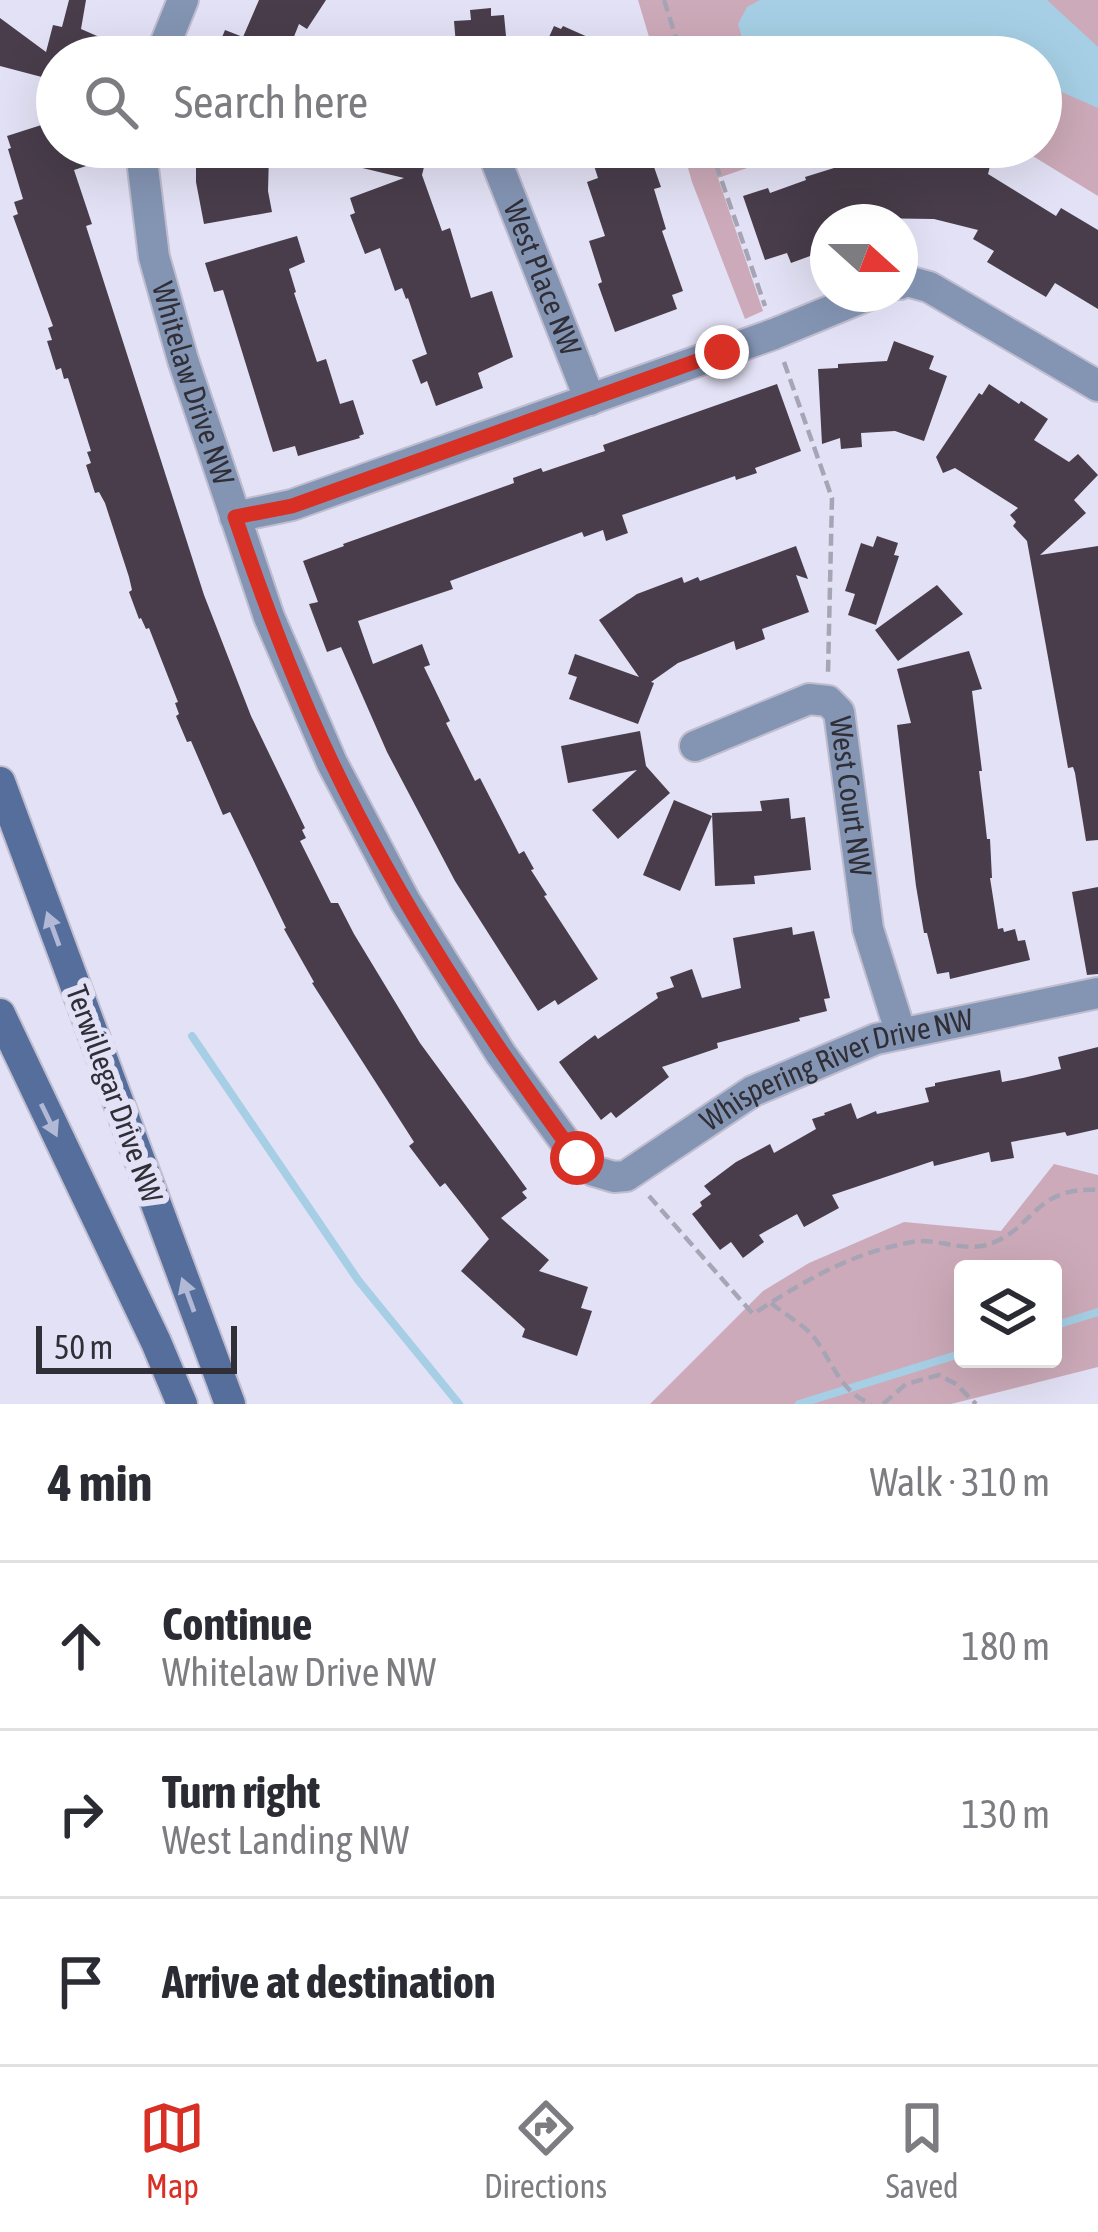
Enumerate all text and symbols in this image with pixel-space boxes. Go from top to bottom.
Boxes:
search box [36,36,1062,168]
icon: search [78,69,144,135]
text: Search here [174,76,368,128]
street label: West Place NW [498,196,589,360]
north arrow [810,204,918,312]
street label: Whitelaw Drive NW [146,278,242,489]
route end [695,325,749,379]
street label: West Court NW [824,714,879,878]
one-way arrow [43,911,62,947]
street label: Terwillegar Drive NW [60,980,170,1207]
street label: Whispering River Drive NW [694,1001,976,1137]
one-way arrow [39,1103,59,1138]
route start [550,1131,604,1185]
map controls [954,1260,1062,1368]
button: layers [954,1260,1062,1368]
one-way arrow [178,1277,196,1313]
scale bar [36,1320,237,1373]
text: 50 m [54,1328,113,1366]
text: 4 min [48,1453,152,1512]
text: Walk · 310 m [870,1460,1050,1504]
text: Continue [162,1598,313,1650]
icon: ahead [48,1613,114,1679]
text: 180 m [962,1624,1050,1668]
text: Whitelaw Drive NW [162,1650,436,1694]
text: Turn right [162,1766,320,1818]
icon: right [48,1781,114,1847]
text: 130 m [962,1792,1050,1836]
text: West Landing NW [162,1818,409,1862]
icon: arrive [48,1949,114,2015]
text: Arrive at destination [162,1956,496,2008]
tab: Map [139,2095,205,2205]
tab: Directions [484,2095,607,2205]
tab: Saved [886,2095,959,2205]

